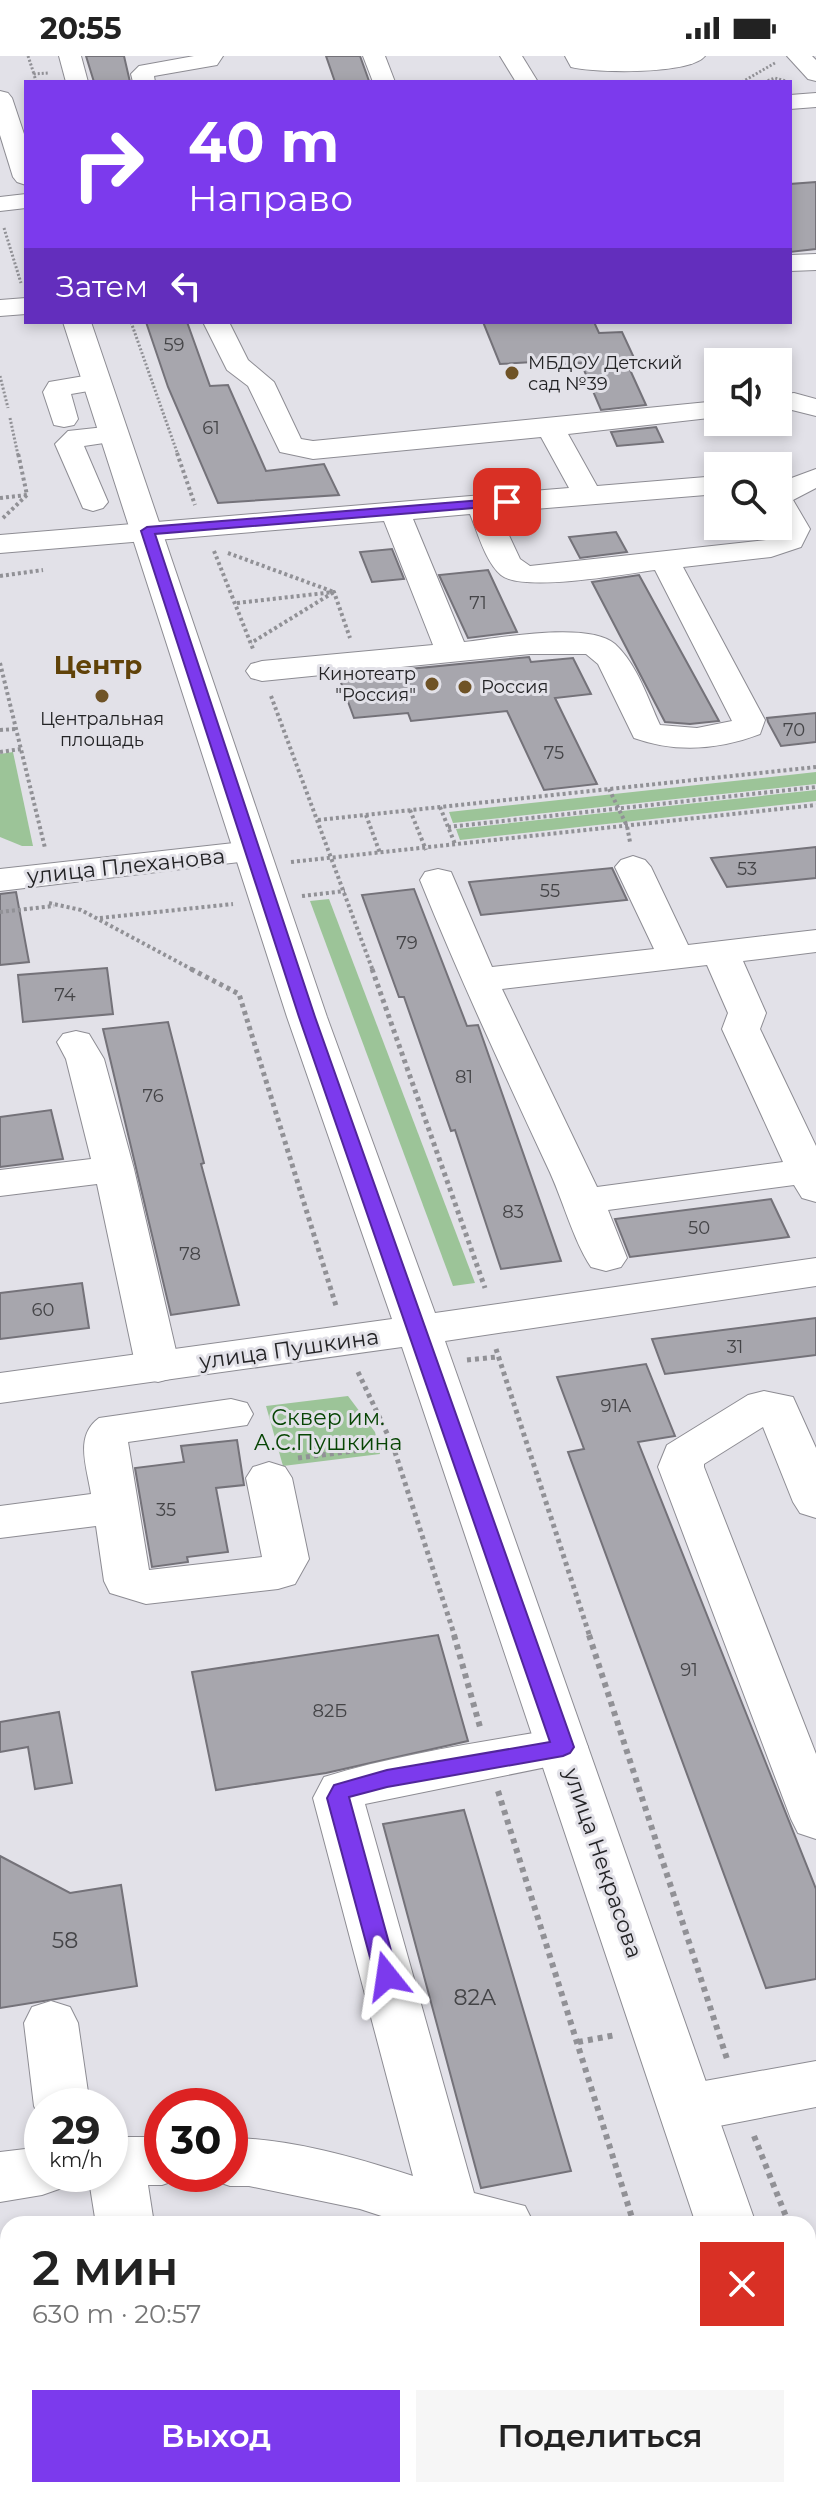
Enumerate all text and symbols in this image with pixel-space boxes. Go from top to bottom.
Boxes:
text: 20:55 [40,10,121,47]
text: 40 m [188,108,339,176]
icon: right [56,112,160,216]
text: Направо [188,176,353,220]
icon: left [164,264,208,308]
text: Затем [56,268,148,305]
house number: 59 [163,334,185,356]
map controls [704,348,792,540]
button: sound [704,348,792,436]
place label: МБДОУ Детский сад №39 [528,352,682,395]
marker: МБДОУ Детский сад №39 [503,364,521,382]
house number: 61 [202,417,220,439]
button: search [704,452,792,540]
pin [473,468,541,536]
icon: arrive [485,480,529,524]
house number: 71 [469,592,487,614]
district label: Центр [54,649,142,681]
place label: Кинотеатр "Россия" [318,663,416,706]
marker: Кинотеатр "Россия" [423,675,441,693]
place label: Россия [481,676,548,698]
marker: Россия [456,678,474,696]
marker: Центральная площадь [93,687,111,705]
place label: Центральная площадь [40,708,164,751]
house number: 70 [783,719,805,741]
house number: 75 [544,742,564,764]
street label: улица Плеханова [25,842,226,890]
house number: 53 [737,858,757,880]
house number: 55 [540,880,560,902]
house number: 79 [396,932,418,954]
house number: 74 [54,984,76,1006]
house number: 81 [455,1066,473,1088]
house number: 76 [142,1085,164,1107]
house number: 83 [502,1201,524,1223]
house number: 50 [688,1217,710,1239]
house number: 78 [179,1243,201,1265]
house number: 60 [32,1299,54,1321]
street label: улица Пушкина [197,1323,380,1375]
house number: 31 [727,1336,743,1358]
house number: 91А [601,1395,632,1417]
park label: Сквер им. А.С.Пушкина [254,1404,402,1456]
house number: 35 [156,1499,176,1521]
house number: 91 [680,1659,698,1681]
house number: 82Б [313,1700,347,1722]
street label: улица Некрасова [557,1764,648,1962]
house number: 58 [52,1927,78,1954]
position arrow [345,1934,429,2018]
house number: 82А [454,1984,497,2011]
speed limit sign: 30 [144,2088,248,2192]
text: 29 [51,2105,101,2154]
text: km/h [49,2148,103,2172]
text: 2 мин [32,2239,179,2297]
button: close [700,2242,784,2326]
text: 630 m · 20:57 [32,2298,201,2330]
button: Выход [32,2390,400,2482]
button: Поделиться [416,2390,784,2482]

